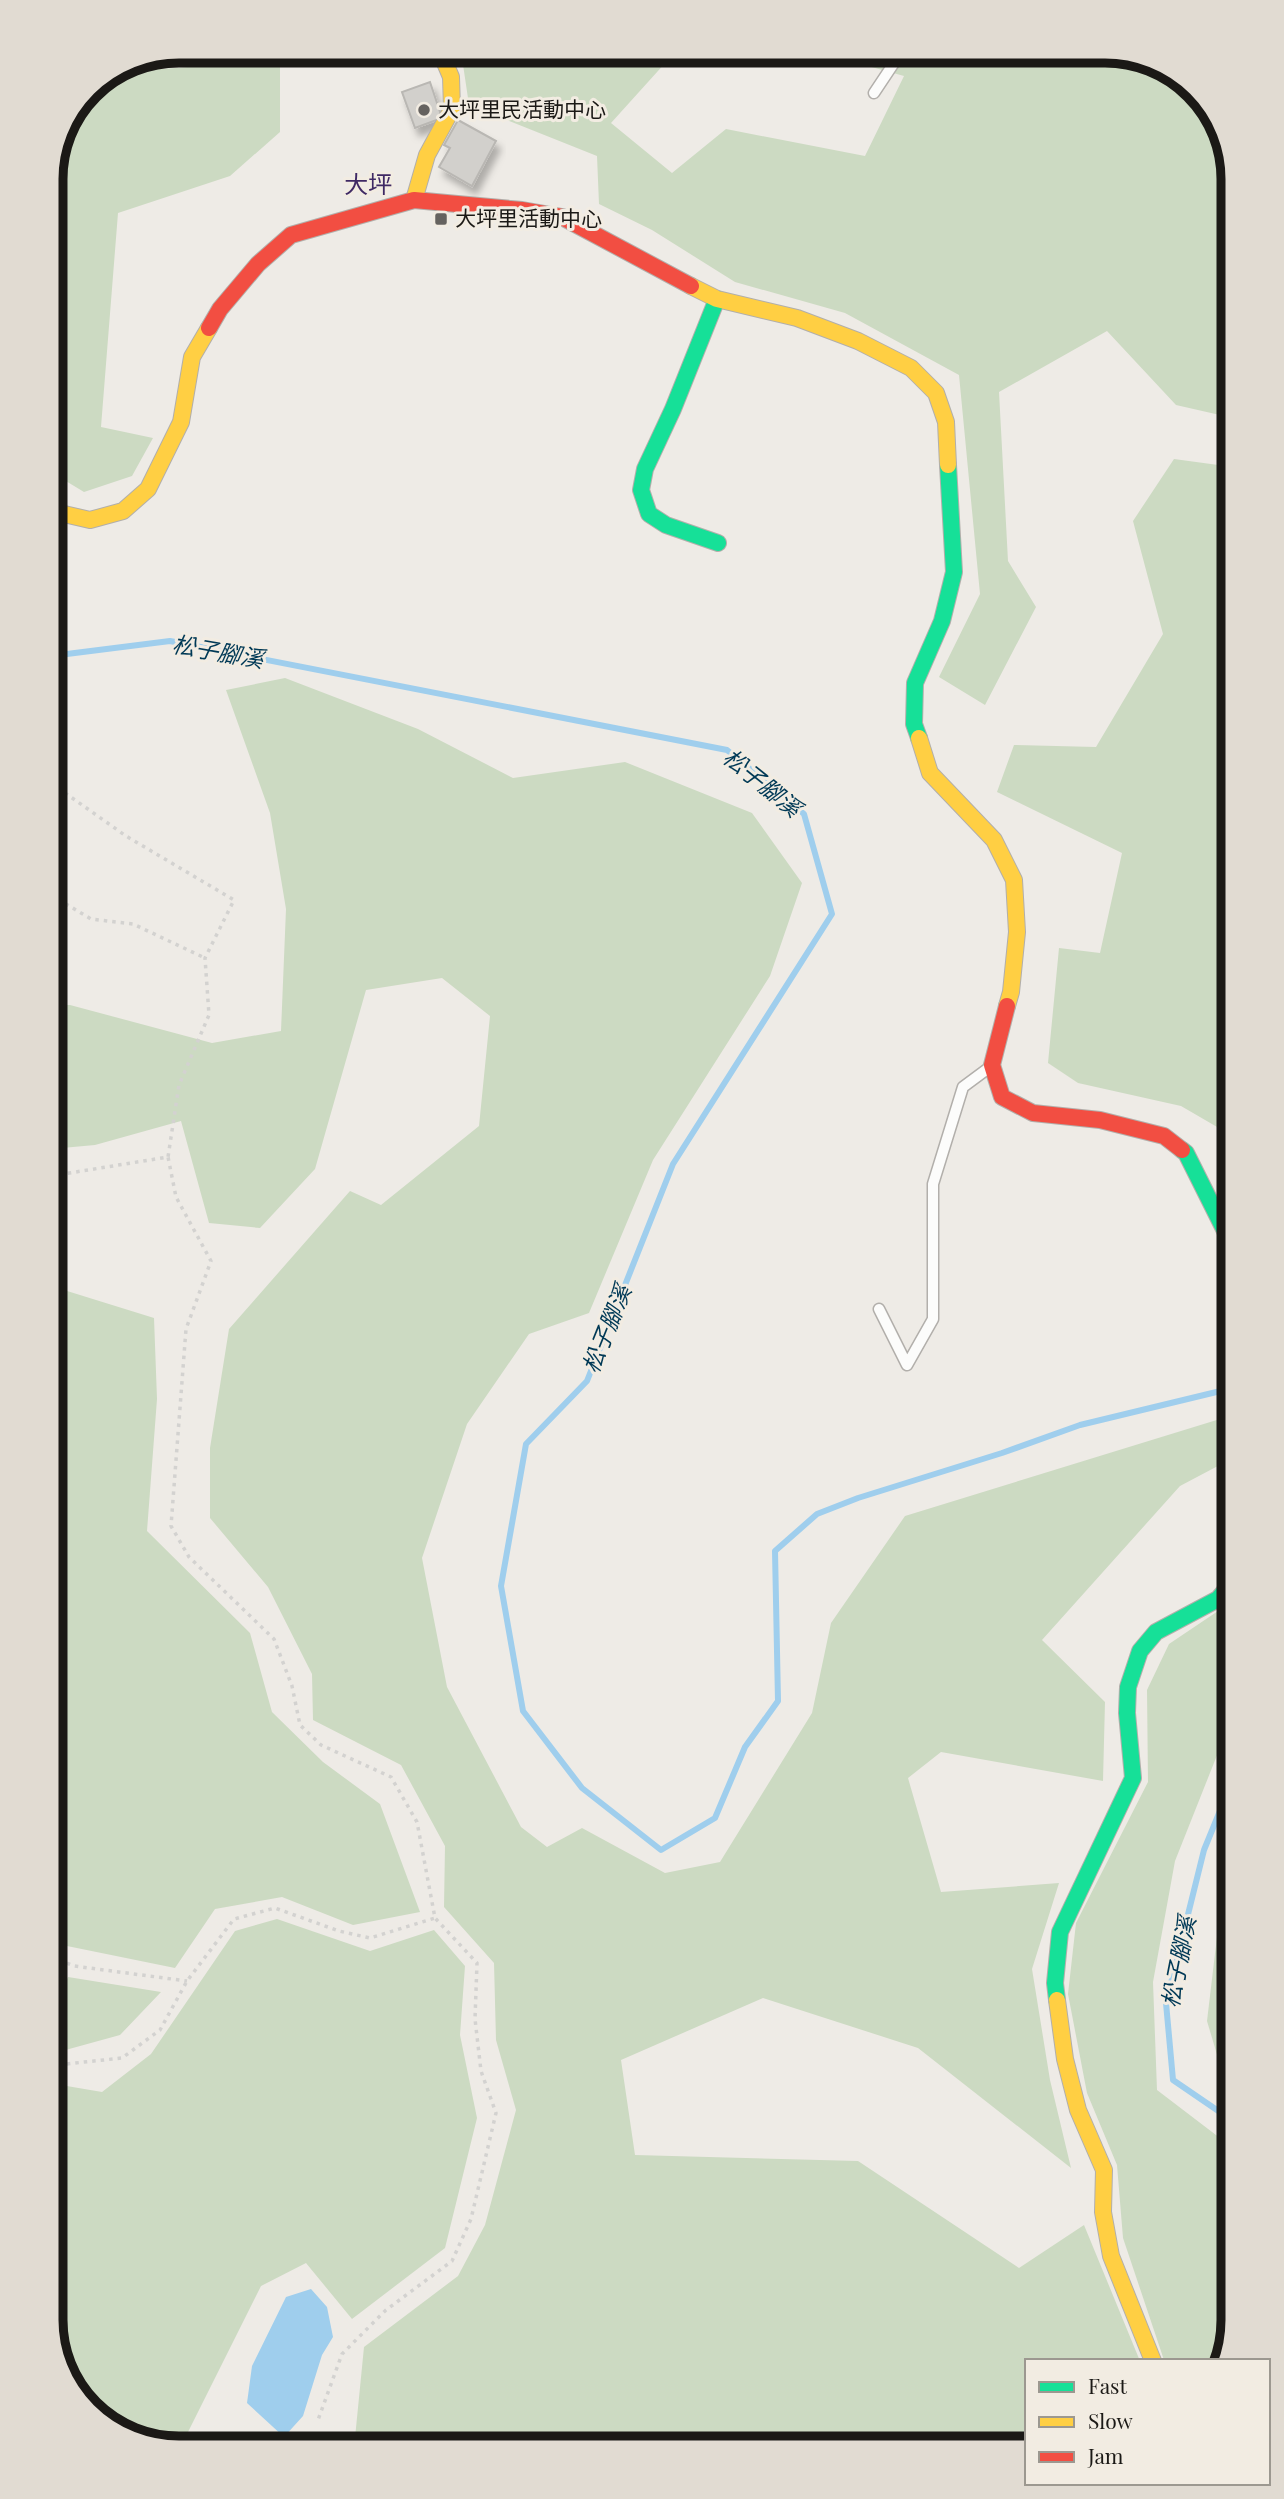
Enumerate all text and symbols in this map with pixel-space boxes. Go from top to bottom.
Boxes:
place label: 大坪里民活動中心 [438,94,606,122]
marker: 大坪里民活動中心 [416,102,432,118]
district label: 大坪 [344,167,392,199]
place label: 大坪里活動中心 [455,203,602,231]
marker: 大坪里活動中心 [433,211,449,227]
water label: 松子腳溪 [170,627,269,674]
water label: 松子腳溪 [717,741,811,825]
water label: 松子腳溪 [574,1277,638,1377]
water label: 松子腳溪 [1154,1911,1202,2010]
legend [1025,2359,1270,2485]
text: Fast [1088,2371,1127,2399]
text: Slow [1088,2406,1133,2434]
text: Jam [1087,2441,1124,2469]

